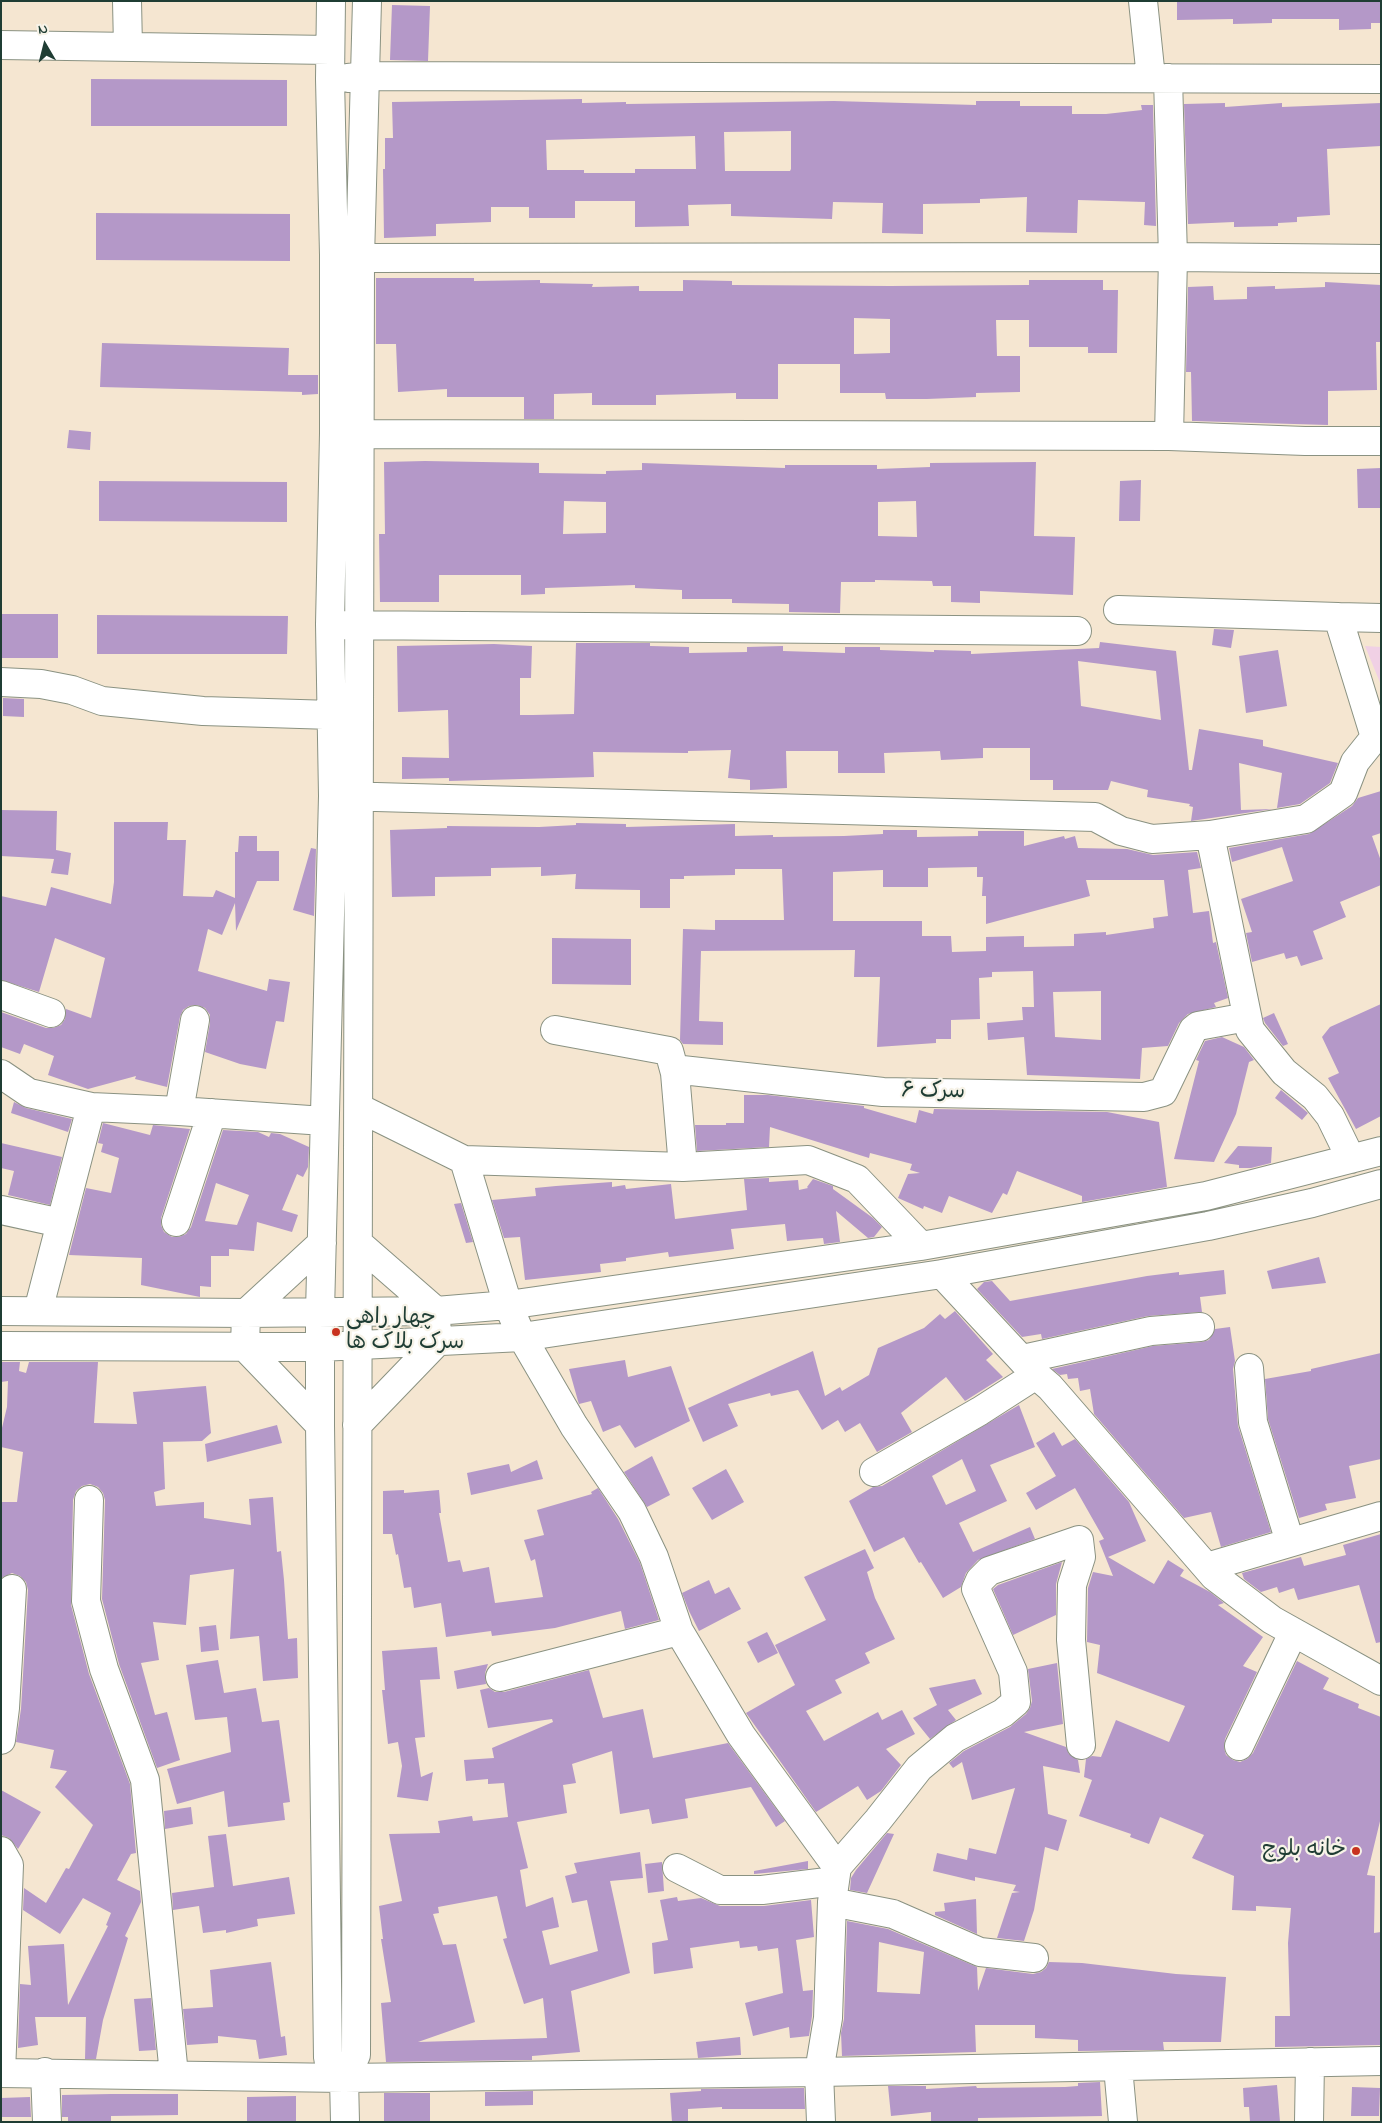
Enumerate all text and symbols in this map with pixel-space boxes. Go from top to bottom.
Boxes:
text: N [37,19,49,41]
north arrow [20,20,70,70]
street label: سرک ۶ [901,1079,965,1107]
place label: چهار راهی سرک بلاک ها [346,1306,464,1358]
marker: چهار راهی سرک بلاک ها [330,1326,342,1338]
place label: خانه بلوچ [1262,1838,1346,1864]
marker: خانه بلوچ [1350,1845,1362,1857]

